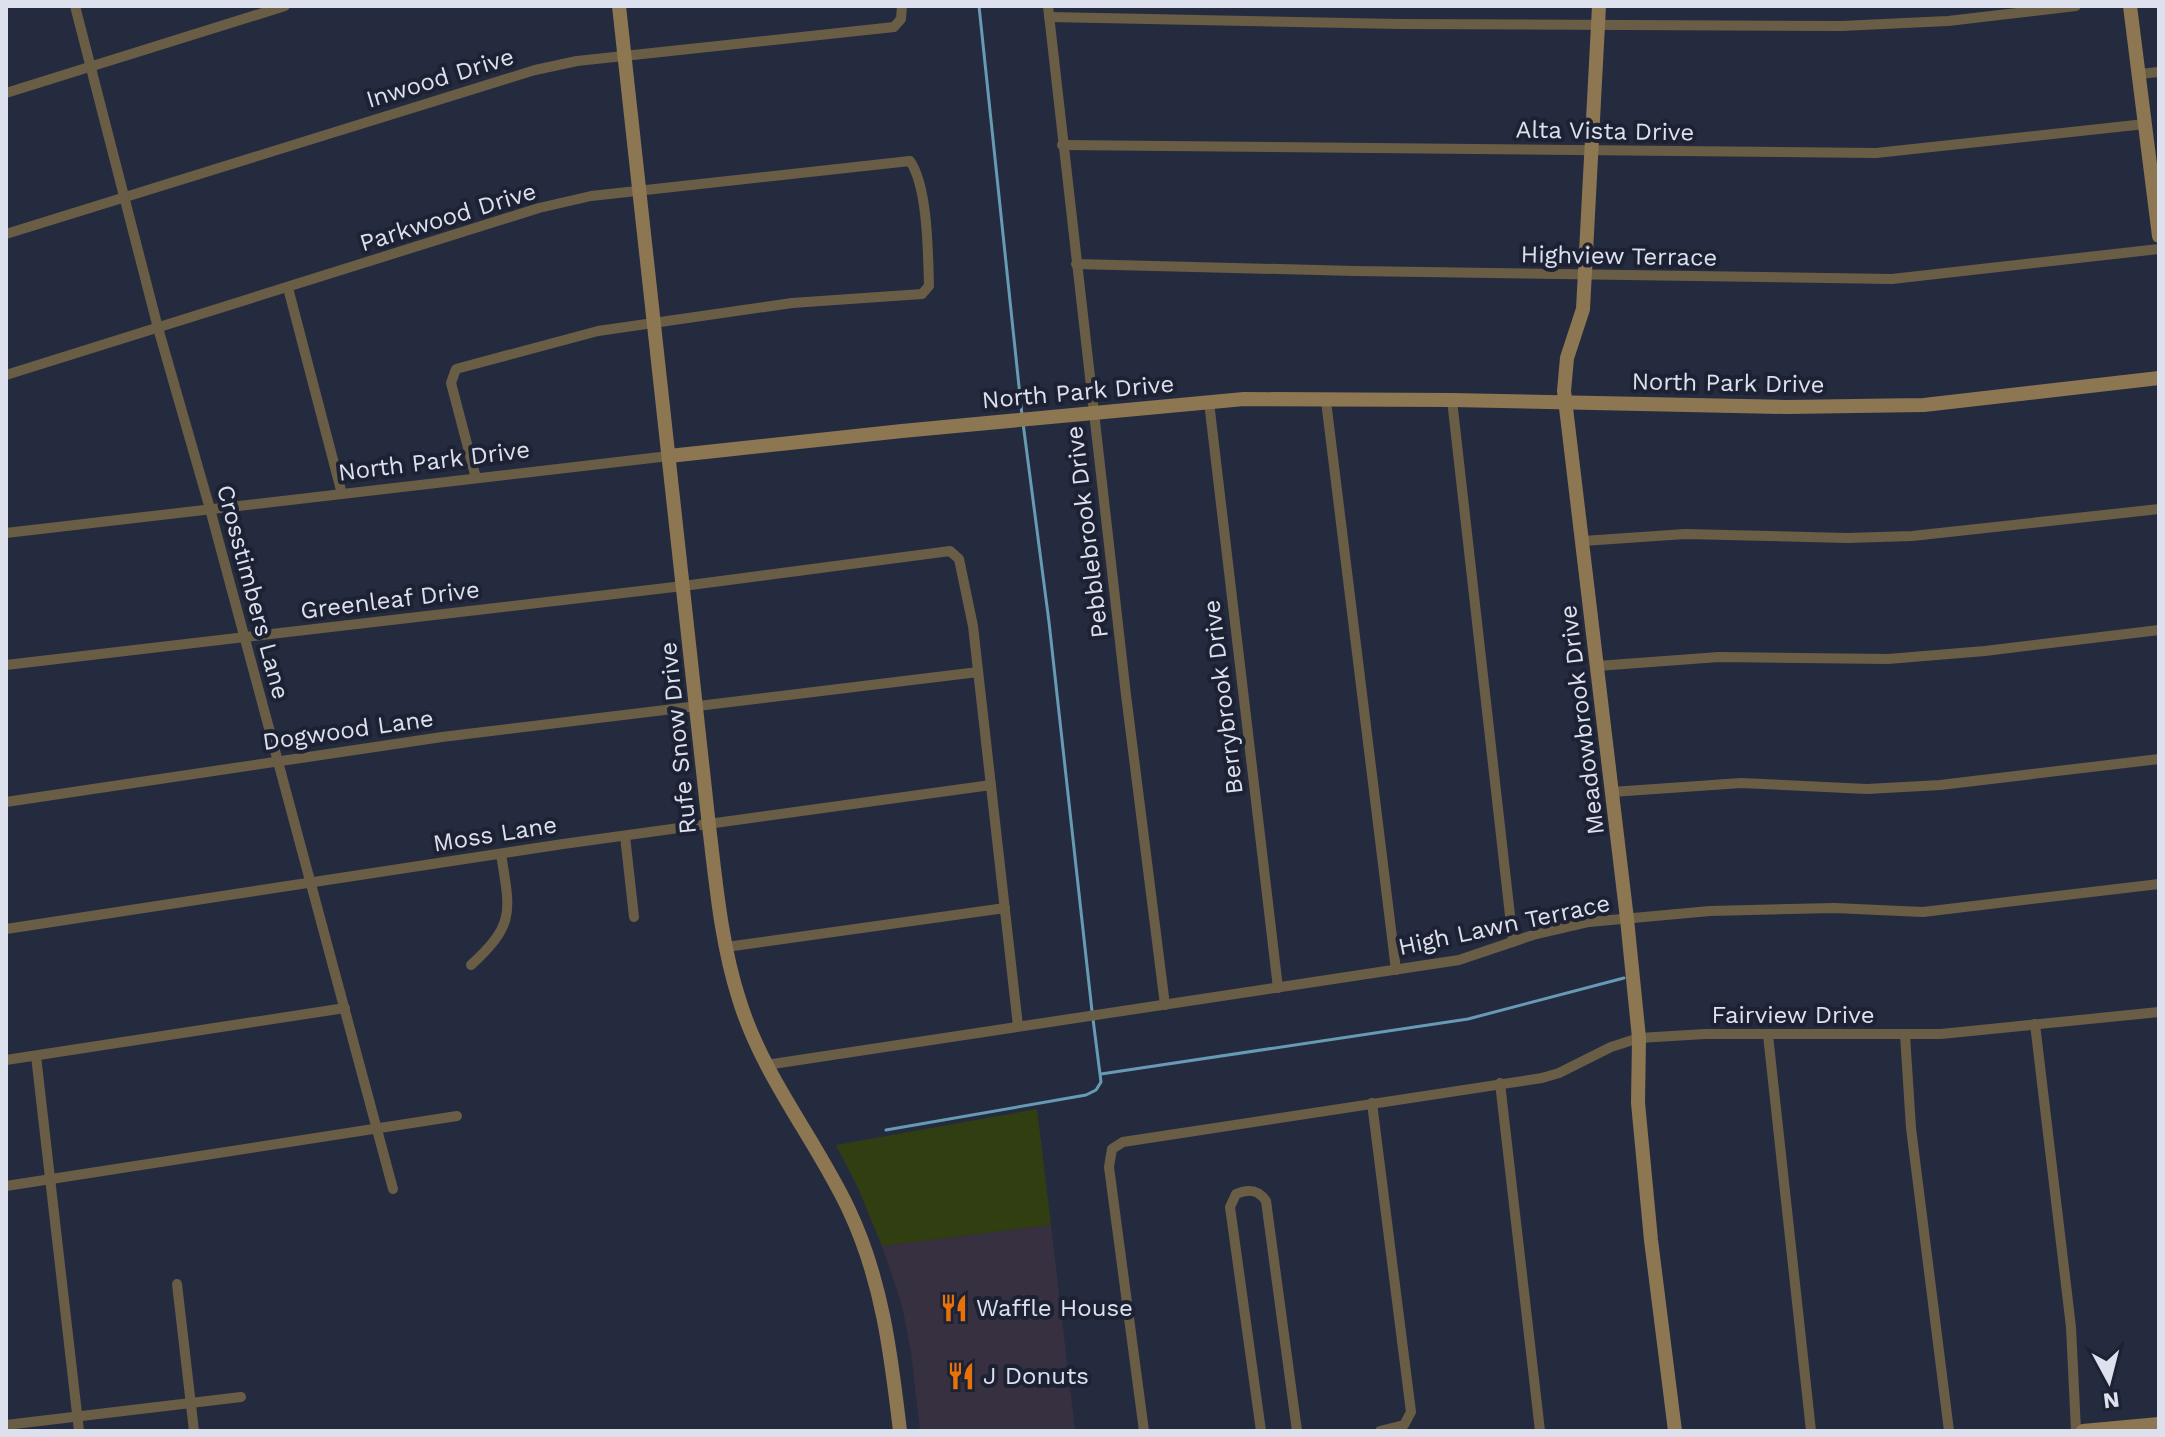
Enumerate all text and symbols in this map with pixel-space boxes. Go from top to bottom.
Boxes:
street label: Inwood Drive [363,42,517,114]
street label: Alta Vista Drive [1515,115,1695,147]
street label: Parkwood Drive [356,177,540,257]
street label: Highview Terrace [1520,240,1718,272]
street label: North Park Drive [1631,367,1825,399]
street label: North Park Drive [981,370,1175,414]
street label: Pebblebrook Drive [1060,424,1114,640]
street label: North Park Drive [337,435,531,487]
street label: Crosstimbers Lane [211,482,295,702]
street label: Greenleaf Drive [299,575,481,625]
street label: Berrybrook Drive [1197,598,1249,796]
street label: Meadowbrook Drive [1554,604,1610,836]
street label: Rufe Snow Drive [654,640,702,836]
street label: Dogwood Lane [261,704,435,756]
street label: Moss Lane [431,810,559,858]
street label: High Lawn Terrace [1396,889,1612,961]
street label: Fairview Drive [1711,1001,1875,1029]
restaurant icon: Waffle House [939,1293,969,1323]
place label: Waffle House [976,1294,1133,1322]
north arrow [2069,1341,2149,1421]
restaurant icon: J Donuts [946,1361,976,1391]
place label: J Donuts [983,1362,1089,1390]
text: N [2102,1387,2121,1414]

